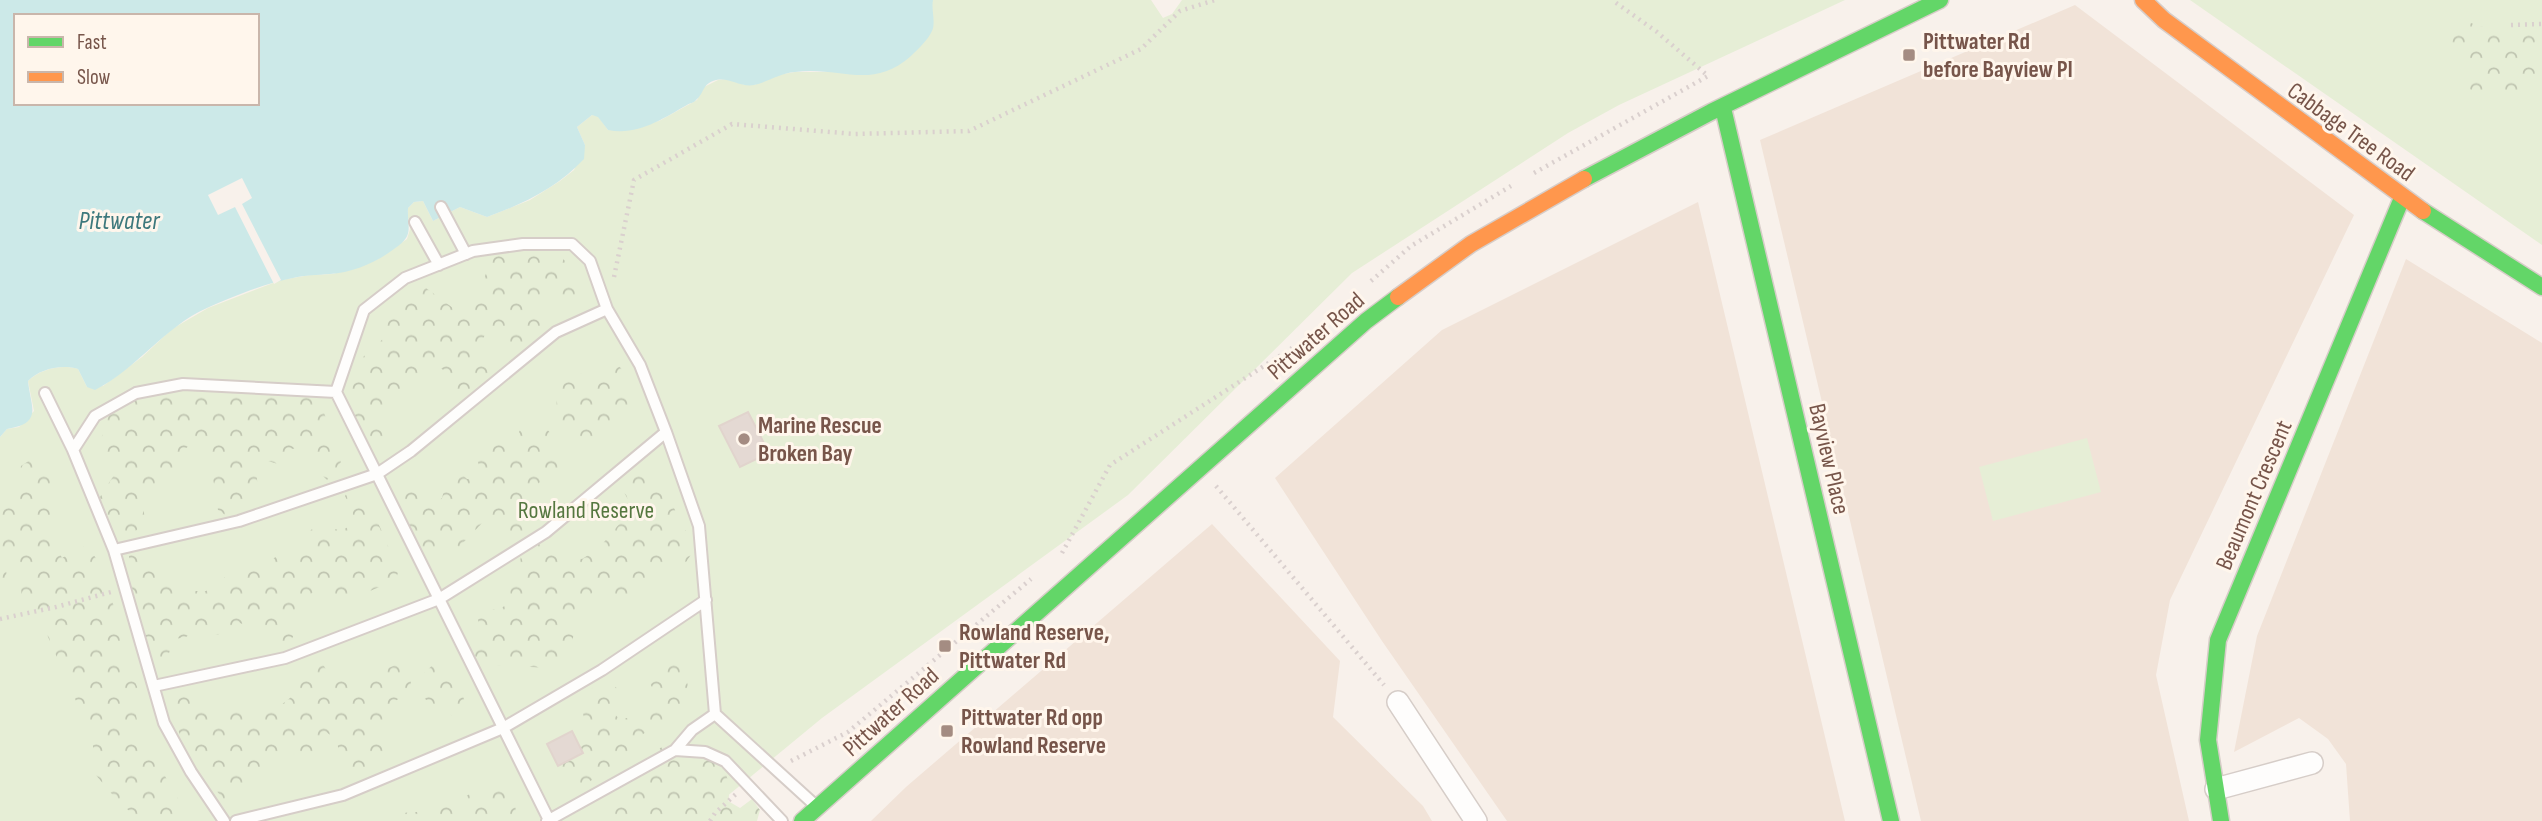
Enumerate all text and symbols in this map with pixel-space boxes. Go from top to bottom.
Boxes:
legend [14,14,259,105]
place label: Pittwater Rd before Bayview Pl [1923,27,2073,84]
text: Fast [77,30,107,55]
marker: Pittwater Rd before Bayview Pl [1901,47,1917,63]
text: Slow [77,65,111,90]
street label: Cabbage Tree Road [2282,76,2420,188]
water label: Pittwater [79,206,161,237]
street label: Pittwater Road [1262,286,1370,386]
street label: Bayview Place [1802,401,1856,517]
place label: Marine Rescue Broken Bay [758,411,882,468]
street label: Beaumont Crescent [2209,416,2299,574]
marker: Marine Rescue Broken Bay [736,431,752,447]
park label: Rowland Reserve [518,496,654,525]
place label: Rowland Reserve, Pittwater Rd [959,618,1110,675]
marker: Rowland Reserve, Pittwater Rd [937,638,953,654]
street label: Pittwater Road [837,661,945,763]
place label: Pittwater Rd opp Rowland Reserve [961,703,1106,760]
marker: Pittwater Rd opp Rowland Reserve [939,723,955,739]

